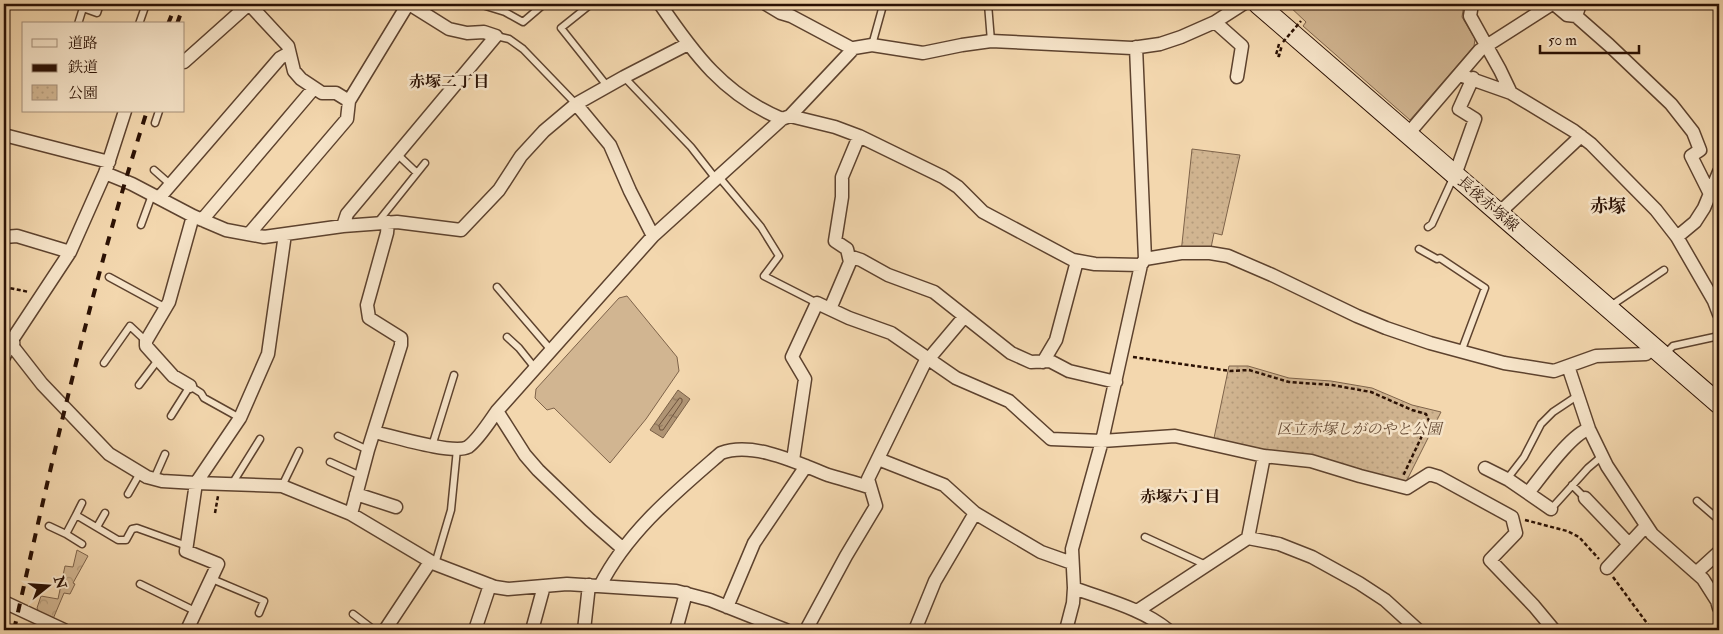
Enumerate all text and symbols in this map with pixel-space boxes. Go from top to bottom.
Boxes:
legend [22,22,185,112]
scale bar [1540,22,1639,54]
text: 50 m [1548,31,1577,50]
text: 道路 [68,34,98,53]
text: 鉄道 [68,58,98,77]
district label: 赤塚二丁目 [409,72,489,92]
text: 公園 [68,84,98,103]
street label: 長後赤塚線 [1453,172,1523,236]
district label: 赤塚 [1590,195,1626,218]
park label: 区立赤塚しがのやと公園 [1276,420,1444,439]
district label: 赤塚六丁目 [1140,487,1220,507]
north arrow [22,562,72,612]
text: N [50,573,70,591]

